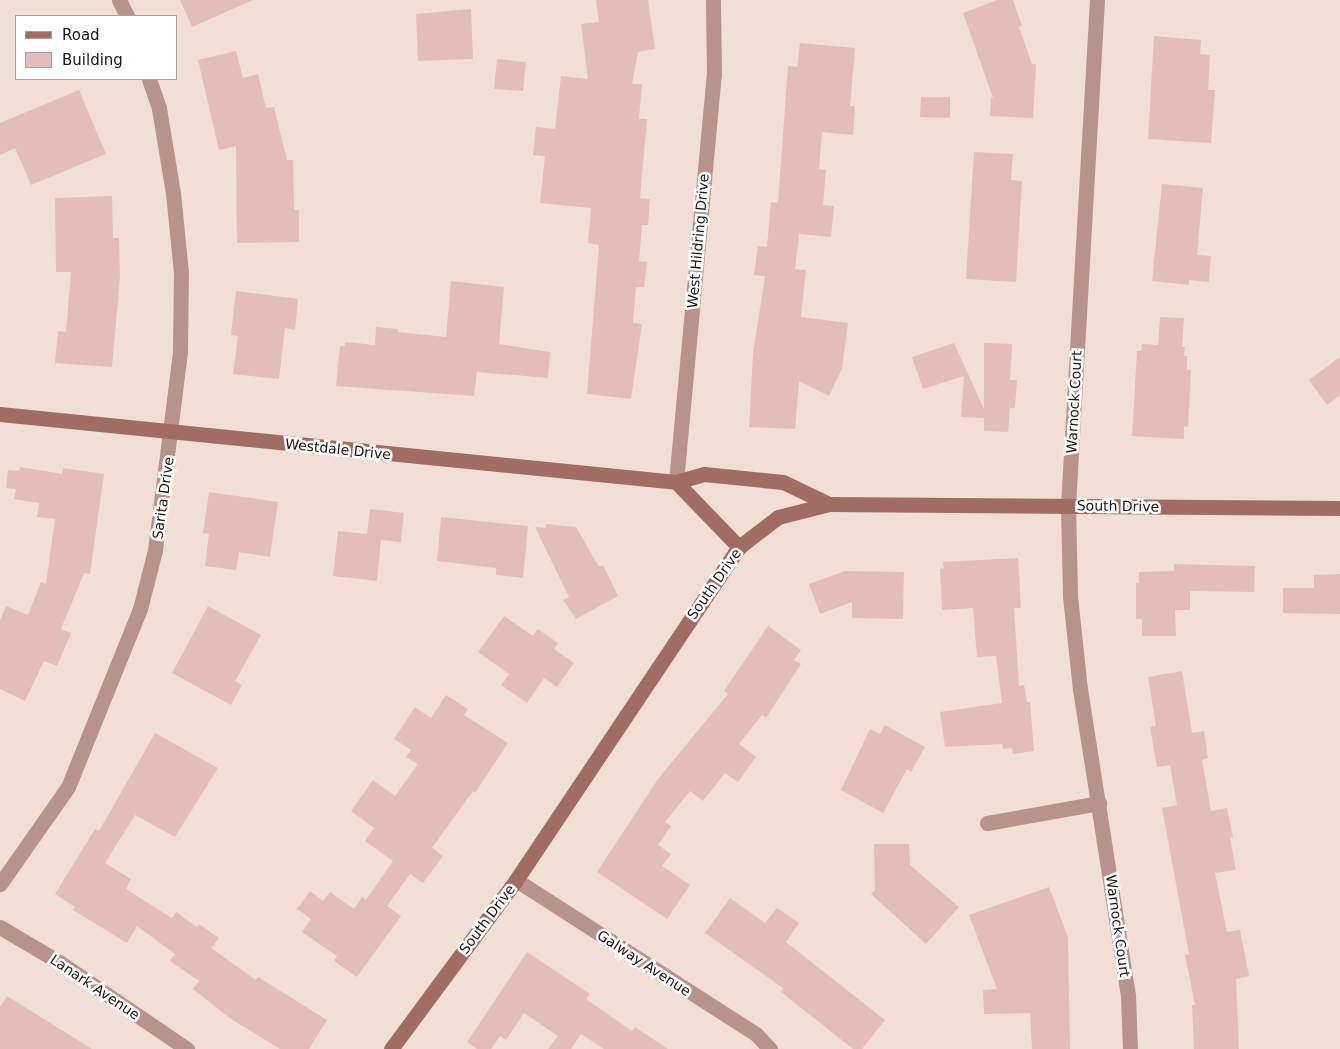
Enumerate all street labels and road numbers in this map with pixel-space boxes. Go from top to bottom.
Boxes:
street label: West Hildring Drive [684,173,712,309]
street label: Warnock Court [1063,350,1085,454]
street label: Westdale Drive [284,435,392,463]
street label: Sarita Drive [149,456,177,540]
street label: South Drive [1077,497,1159,515]
street label: South Drive [683,545,745,623]
street label: Warnock Court [1103,874,1133,978]
street label: South Drive [455,881,519,957]
street label: Galway Avenue [594,927,694,999]
street label: Lanark Avenue [47,951,143,1023]

